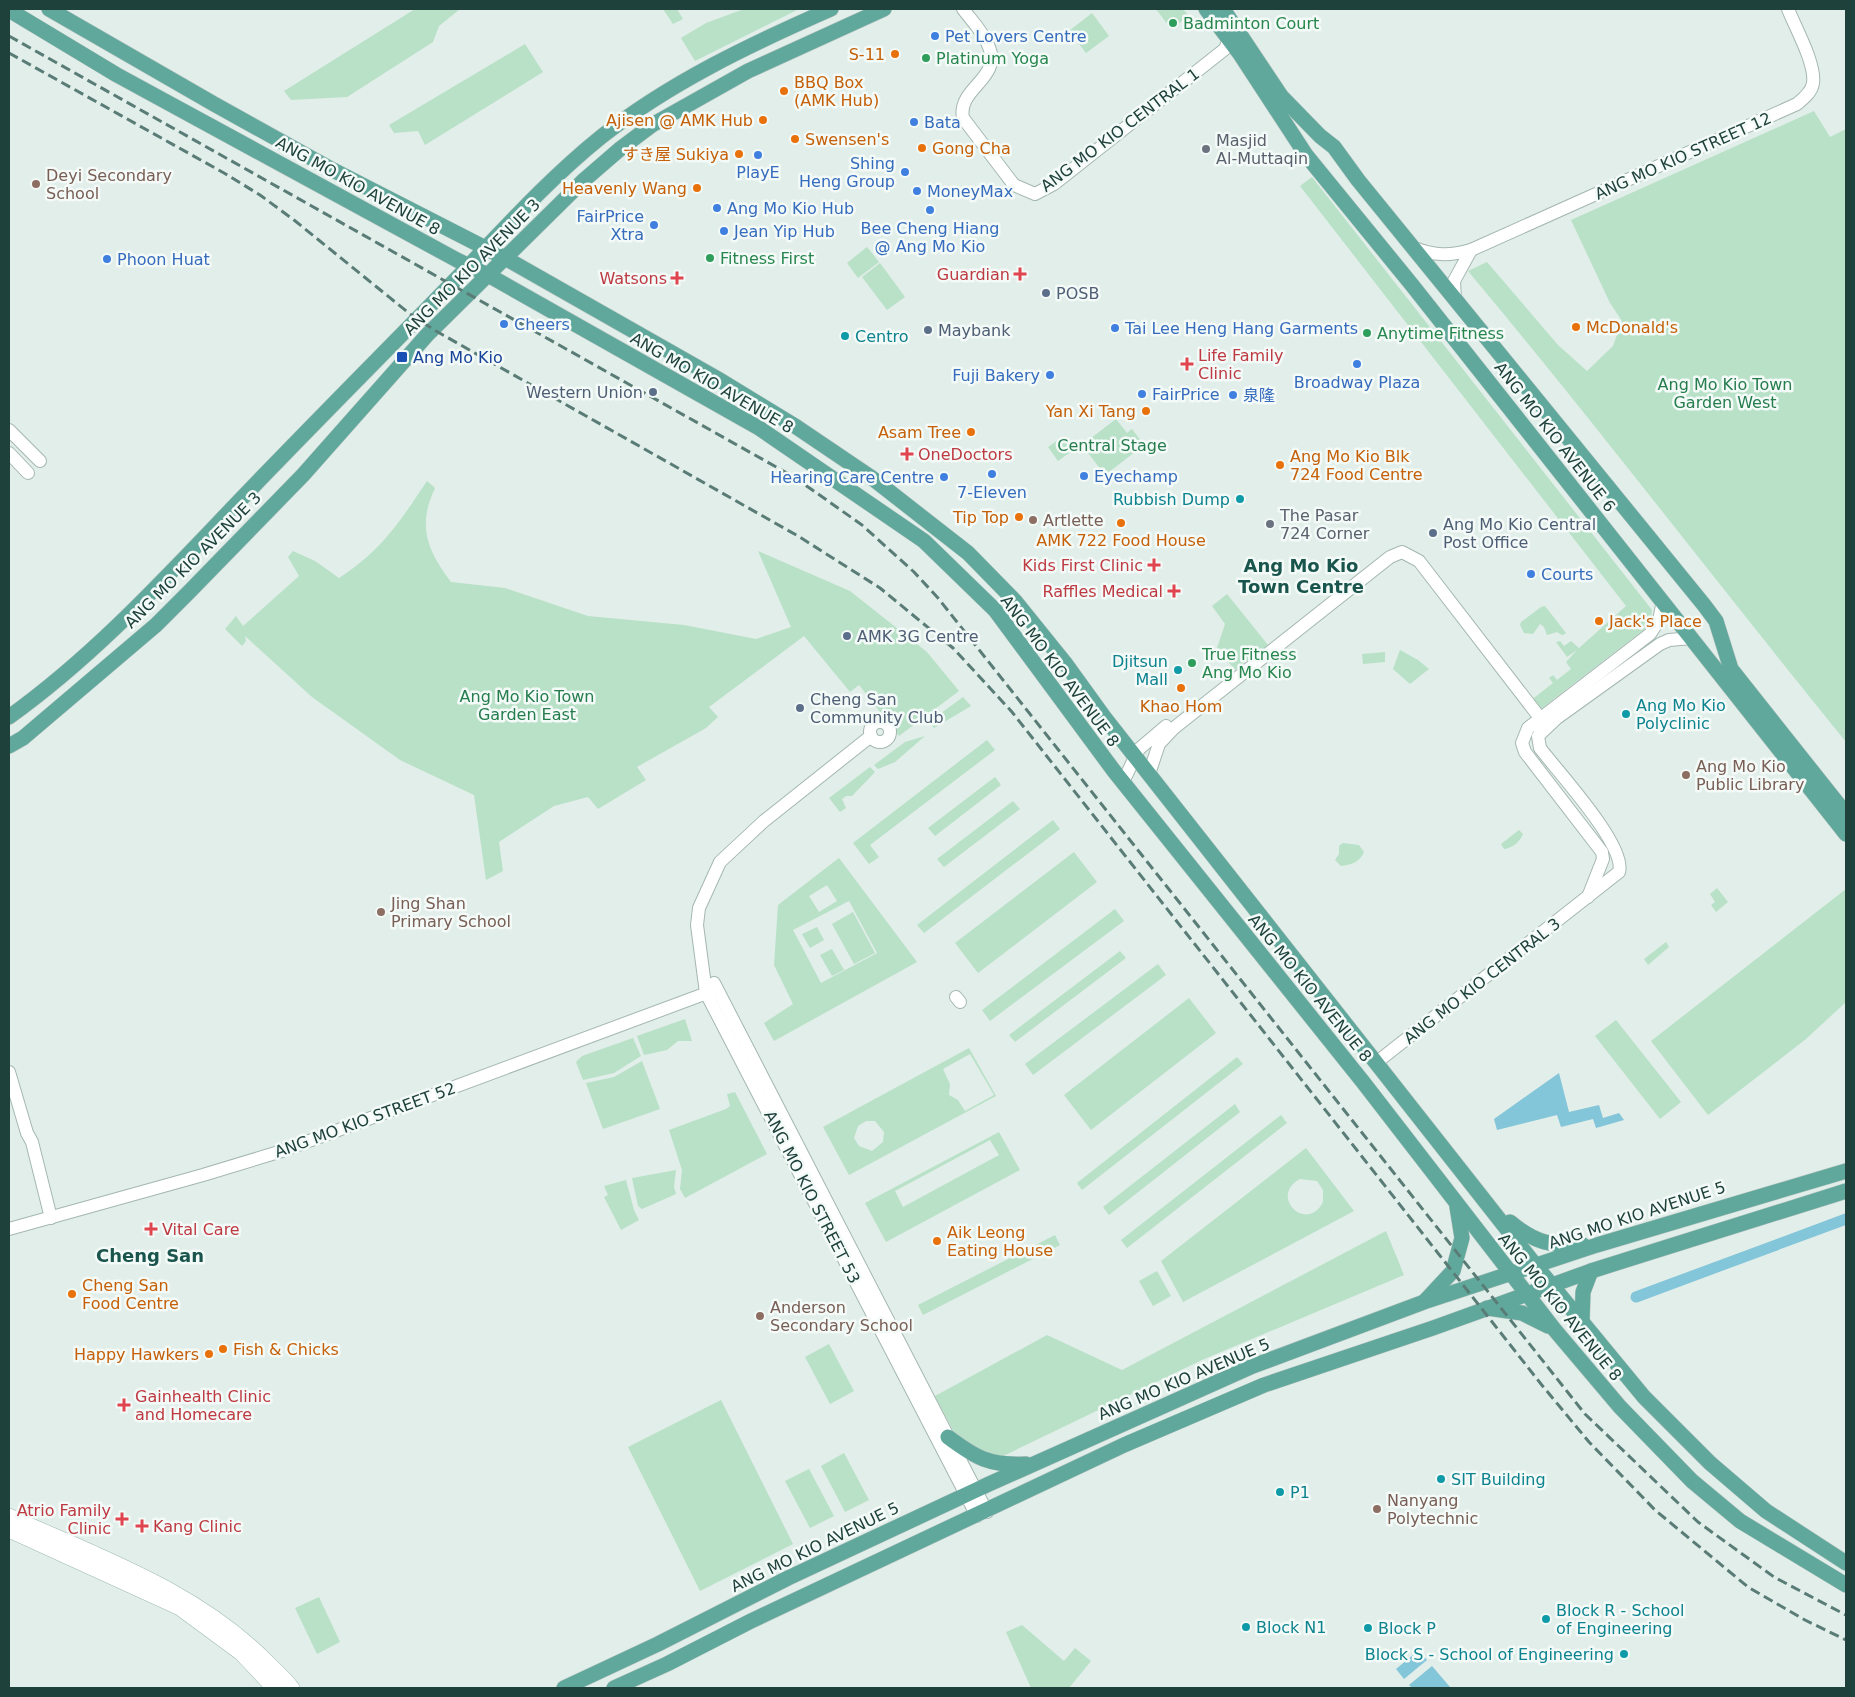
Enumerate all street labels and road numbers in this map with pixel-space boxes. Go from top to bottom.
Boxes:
street label: ANG MO KIO CENTRAL 1 [1037,64,1203,196]
street label: ANG MO KIO STREET 12 [1592,108,1774,204]
street label: ANG MO KIO AVENUE 8 [273,133,443,239]
street label: ANG MO KIO AVENUE 3 [400,195,544,339]
street label: ANG MO KIO AVENUE 8 [627,329,797,437]
street label: ANG MO KIO AVENUE 6 [1491,358,1619,516]
street label: ANG MO KIO AVENUE 3 [121,488,265,632]
street label: ANG MO KIO AVENUE 8 [997,591,1123,751]
street label: ANG MO KIO AVENUE 8 [1244,910,1376,1066]
street label: ANG MO KIO CENTRAL 3 [1400,914,1564,1048]
street label: ANG MO KIO STREET 52 [272,1078,458,1162]
street label: ANG MO KIO STREET 53 [760,1107,864,1287]
street label: ANG MO KIO AVENUE 5 [1546,1177,1728,1253]
street label: ANG MO KIO AVENUE 8 [1494,1229,1626,1385]
street label: ANG MO KIO AVENUE 5 [1095,1334,1273,1424]
street label: ANG MO KIO AVENUE 5 [728,1498,902,1596]

